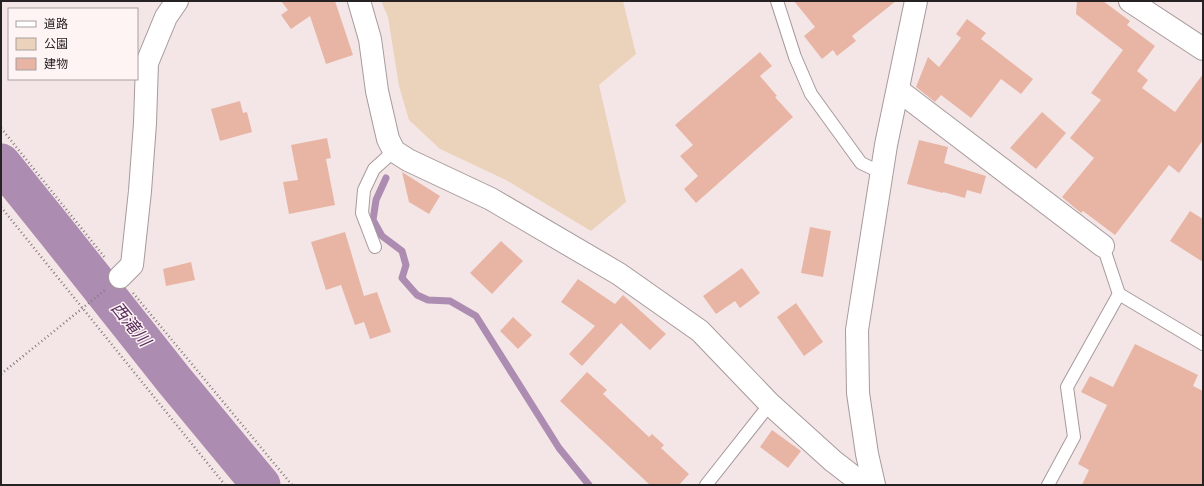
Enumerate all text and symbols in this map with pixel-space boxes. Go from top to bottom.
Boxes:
legend [8,8,138,80]
text: 道路 [44,15,68,34]
text: 公園 [44,35,68,54]
text: 建物 [44,55,68,74]
water label: 西滝川 [104,297,158,354]

